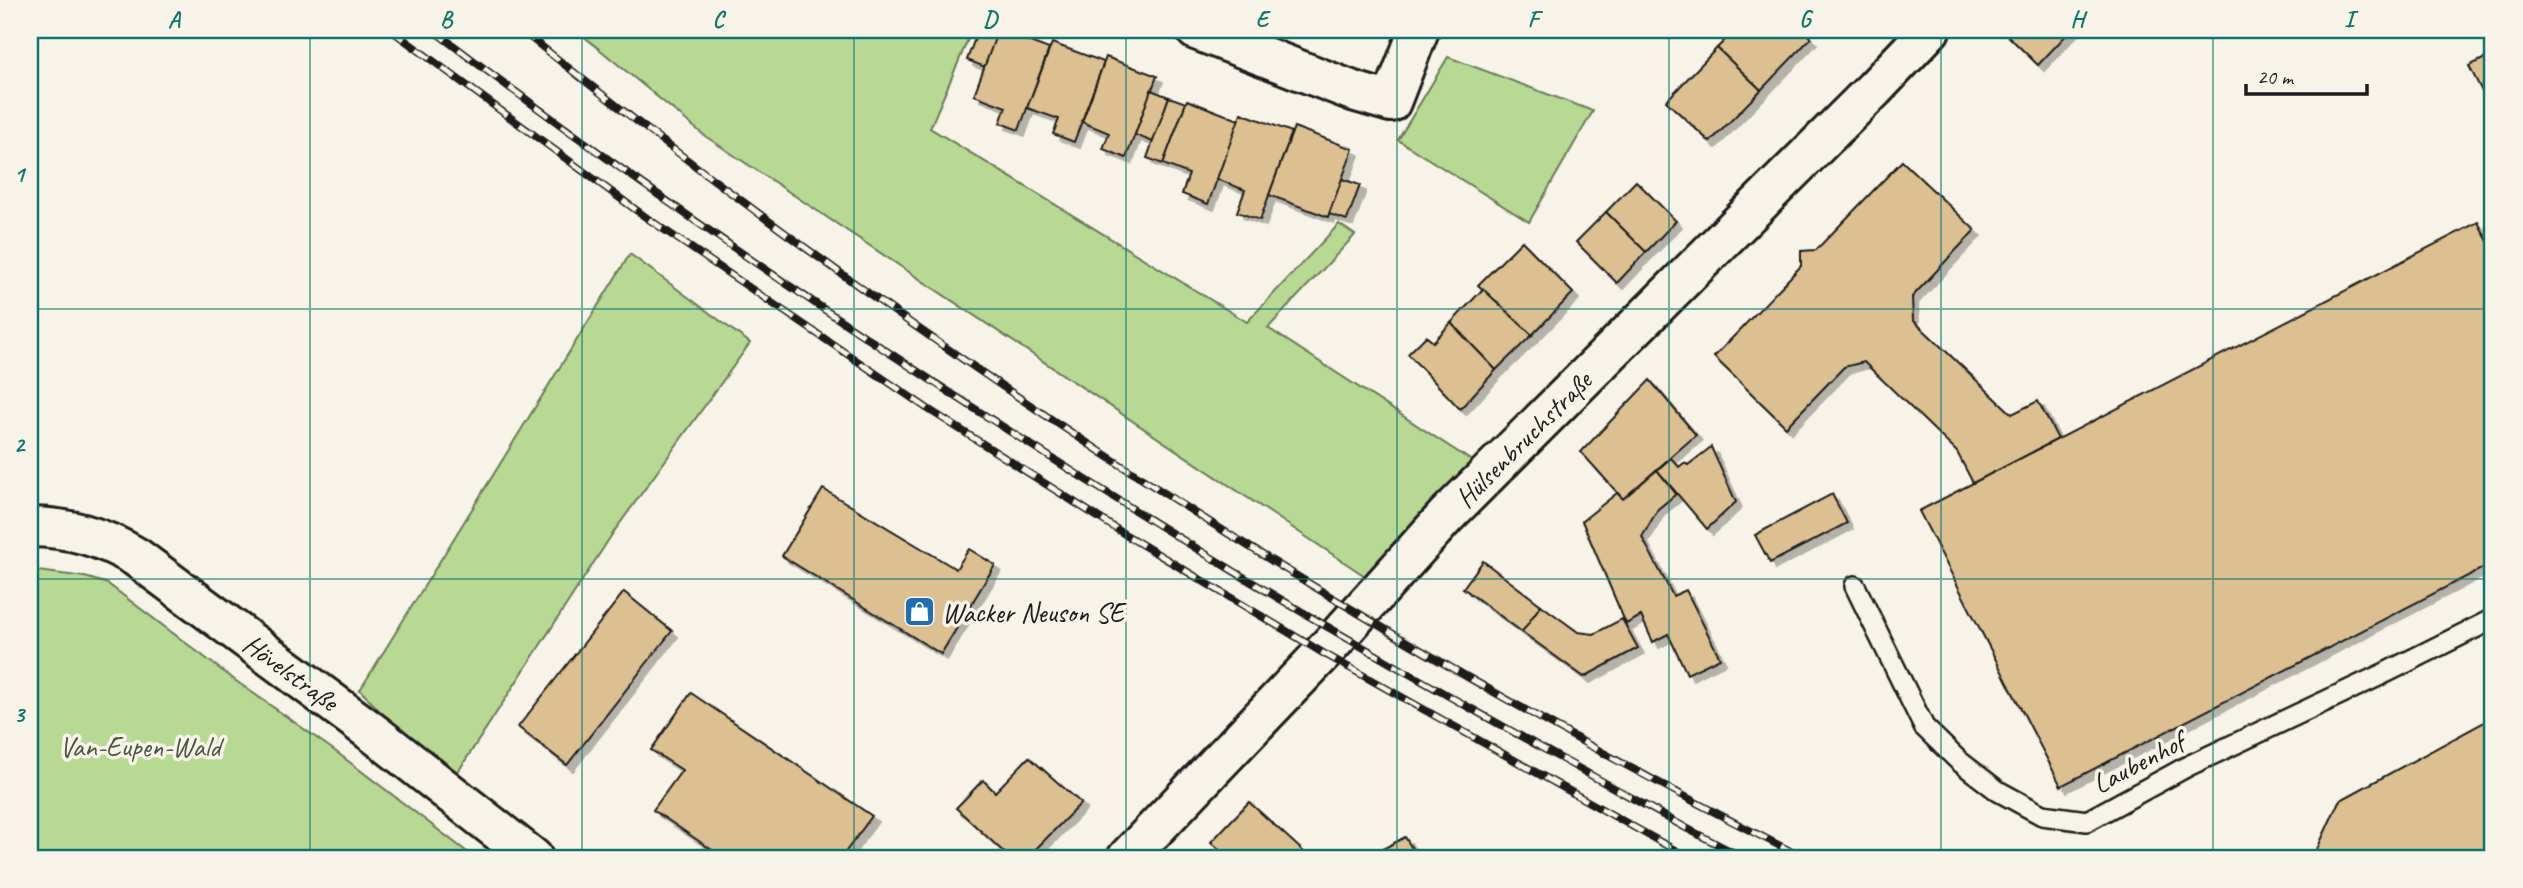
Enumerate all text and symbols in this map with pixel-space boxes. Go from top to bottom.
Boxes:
text: A [168,5,182,34]
text: B [440,5,454,34]
text: C [713,5,727,34]
text: D [983,5,999,34]
text: E [1256,5,1272,34]
text: F [1528,5,1544,34]
text: G [1799,5,1814,34]
text: H [2070,5,2088,34]
text: I [2344,5,2359,34]
scale bar [2246,52,2367,96]
text: 20 m [2257,64,2295,90]
text: 1 [14,160,27,189]
street label: Hülsenbruchstraße [1448,362,1600,515]
text: 2 [14,430,27,459]
shop icon: Wacker Neuson SE [902,595,936,629]
place label: Wacker Neuson SE [942,595,1127,630]
street label: Hövelstraße [236,626,347,720]
text: 3 [14,700,27,729]
street label: Laubenhof [2086,721,2195,801]
park label: Van-Eupen-Wald [59,729,224,764]

